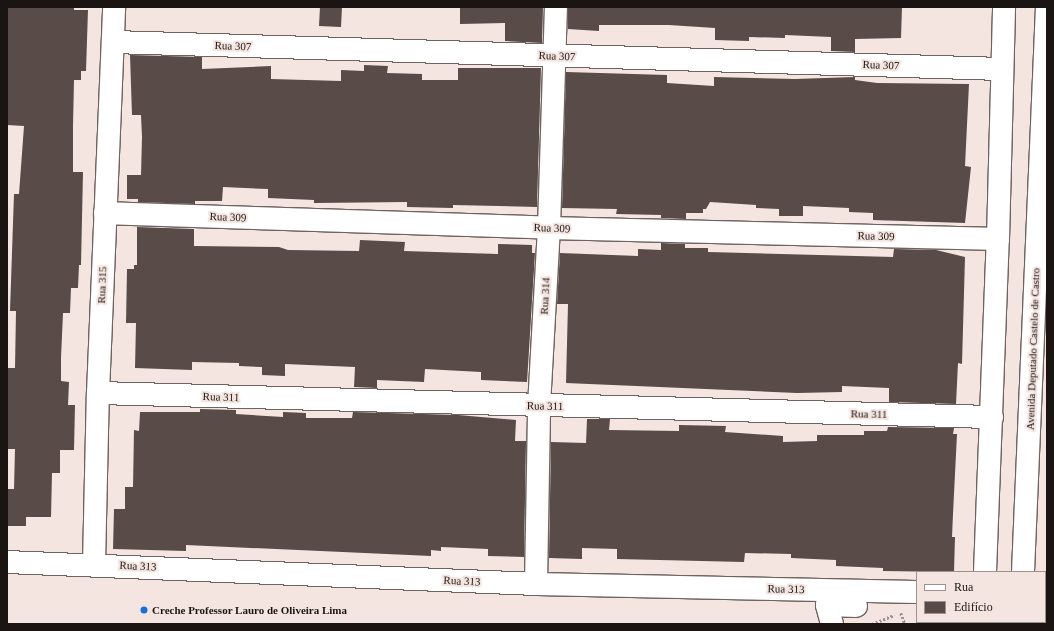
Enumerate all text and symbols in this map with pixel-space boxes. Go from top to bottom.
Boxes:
street label: Rua 307 [214,39,252,53]
street label: Rua 307 [538,49,576,63]
street label: Rua 307 [862,58,900,72]
street label: Rua 309 [209,210,247,224]
street label: Rua 309 [533,221,571,235]
street label: Rua 309 [857,229,895,243]
street label: Rua 315 [95,266,109,304]
street label: Avenida Deputado Castelo de Castro [1024,268,1042,430]
street label: Rua 314 [537,277,553,315]
street label: Rua 311 [203,390,239,404]
street label: Rua 311 [527,399,563,413]
street label: Rua 311 [851,407,887,421]
street label: Rua 313 [119,558,157,574]
legend [916,571,1046,623]
street label: Rua 313 [443,573,481,589]
text: Rua [954,580,973,594]
street label: Rua 313 [767,582,805,596]
text: Edifício [954,600,993,614]
place label: Creche Professor Lauro de Oliveira Lima [152,603,347,617]
marker: Creche Professor Lauro de Oliveira Lima [139,605,149,615]

